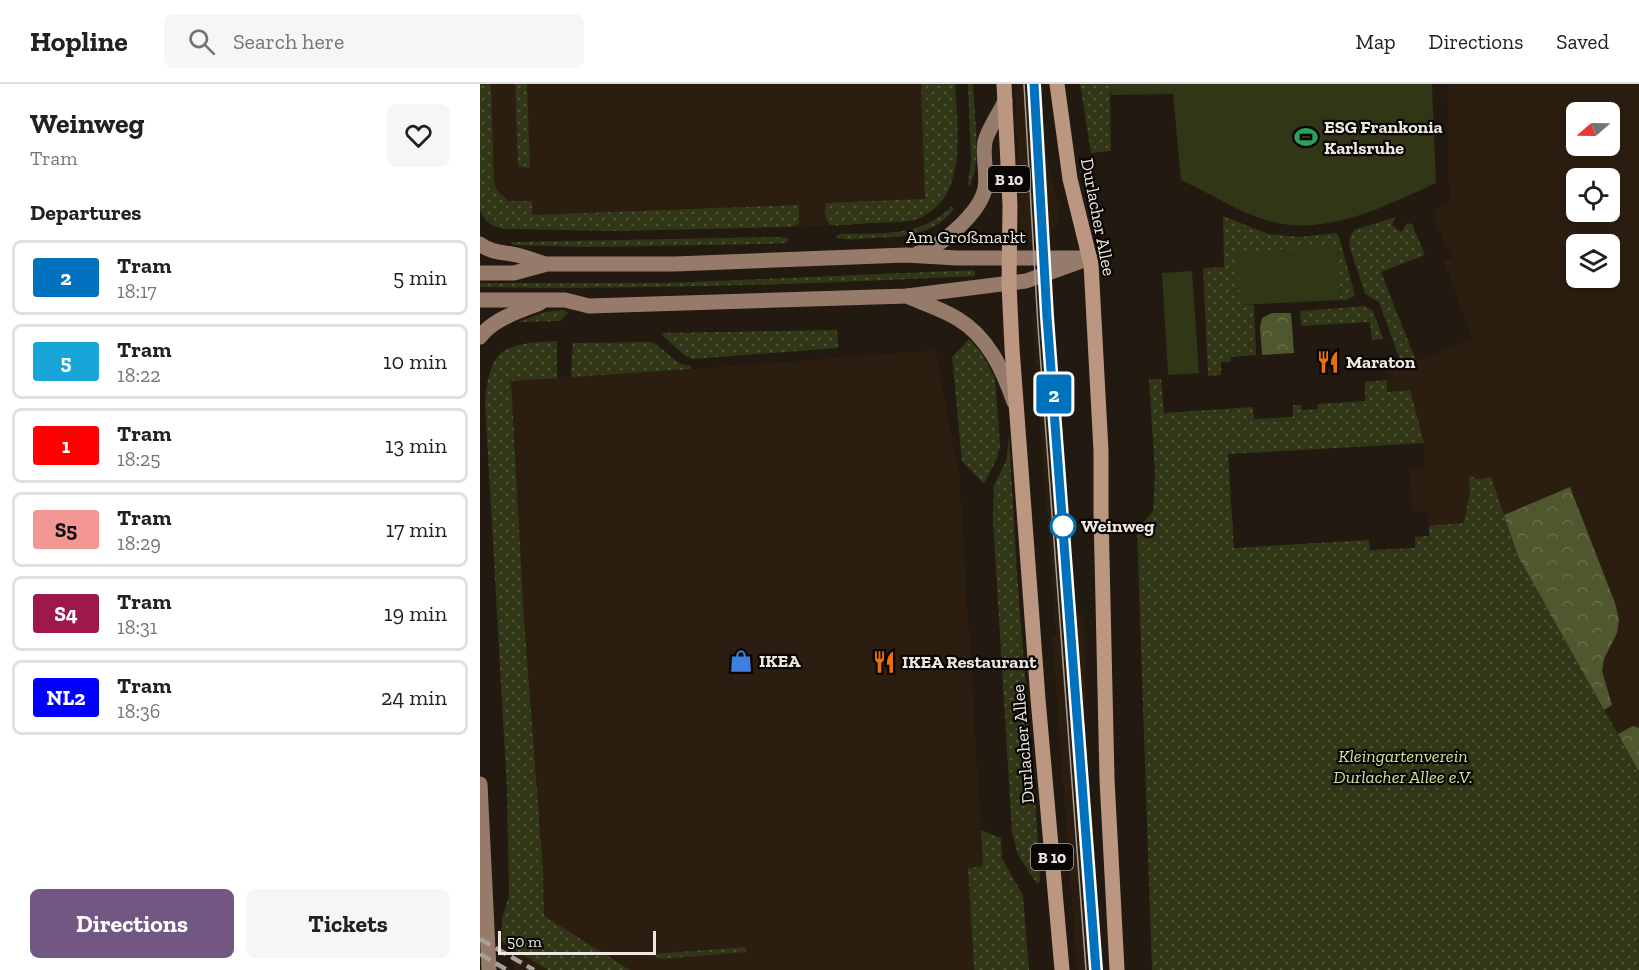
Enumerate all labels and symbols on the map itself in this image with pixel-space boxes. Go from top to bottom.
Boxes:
north arrow [1566,102,1620,156]
place label: ESG Frankonia Karlsruhe [1324,116,1443,159]
sports icon: ESG Frankonia Karlsruhe [1293,124,1319,150]
street label: Durlacher Allee [1076,156,1120,278]
road number: B 10 [988,166,1030,192]
street label: Am Großmarkt [906,226,1026,248]
restaurant icon: Maraton [1315,349,1341,375]
place label: Maraton [1346,351,1416,373]
line badge: 2 [1034,374,1074,414]
marker: Weinweg [1050,513,1076,539]
place label: Weinweg [1081,515,1155,537]
shop icon: IKEA [728,648,754,674]
restaurant icon: IKEA Restaurant [871,649,897,675]
place label: IKEA [759,650,801,672]
place label: IKEA Restaurant [902,651,1037,673]
street label: Durlacher Allee [1007,683,1039,805]
park label: Kleingartenverein Durlacher Allee e.V. [1333,745,1473,788]
road number: B 10 [1031,844,1073,870]
scale bar [498,928,656,956]

